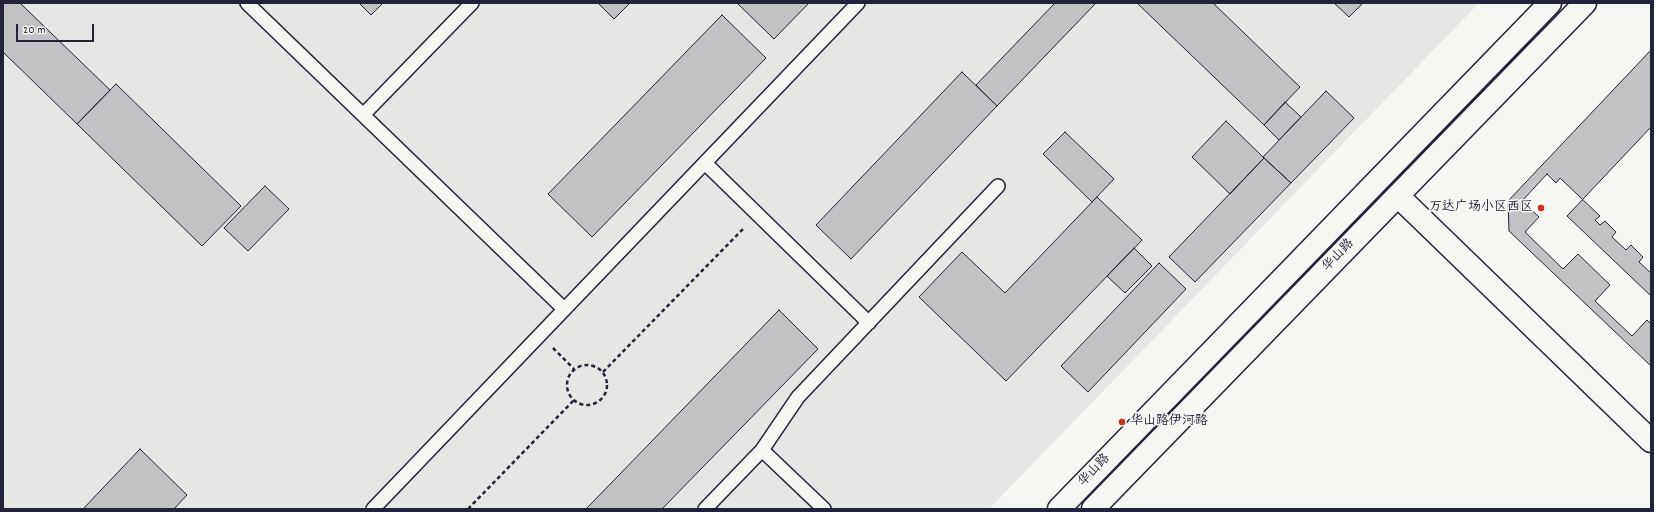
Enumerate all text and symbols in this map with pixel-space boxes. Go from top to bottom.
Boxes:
scale bar [18,16,96,42]
text: 20 m [23,22,46,39]
place label: 万达广场小区西区 [1429,200,1533,216]
marker: 万达广场小区西区 [1536,203,1546,213]
street label: 华山路 [1320,237,1358,275]
place label: 华山路伊河路 [1130,414,1208,430]
marker: 华山路伊河路 [1117,417,1127,427]
street label: 华山路 [1076,452,1114,490]

